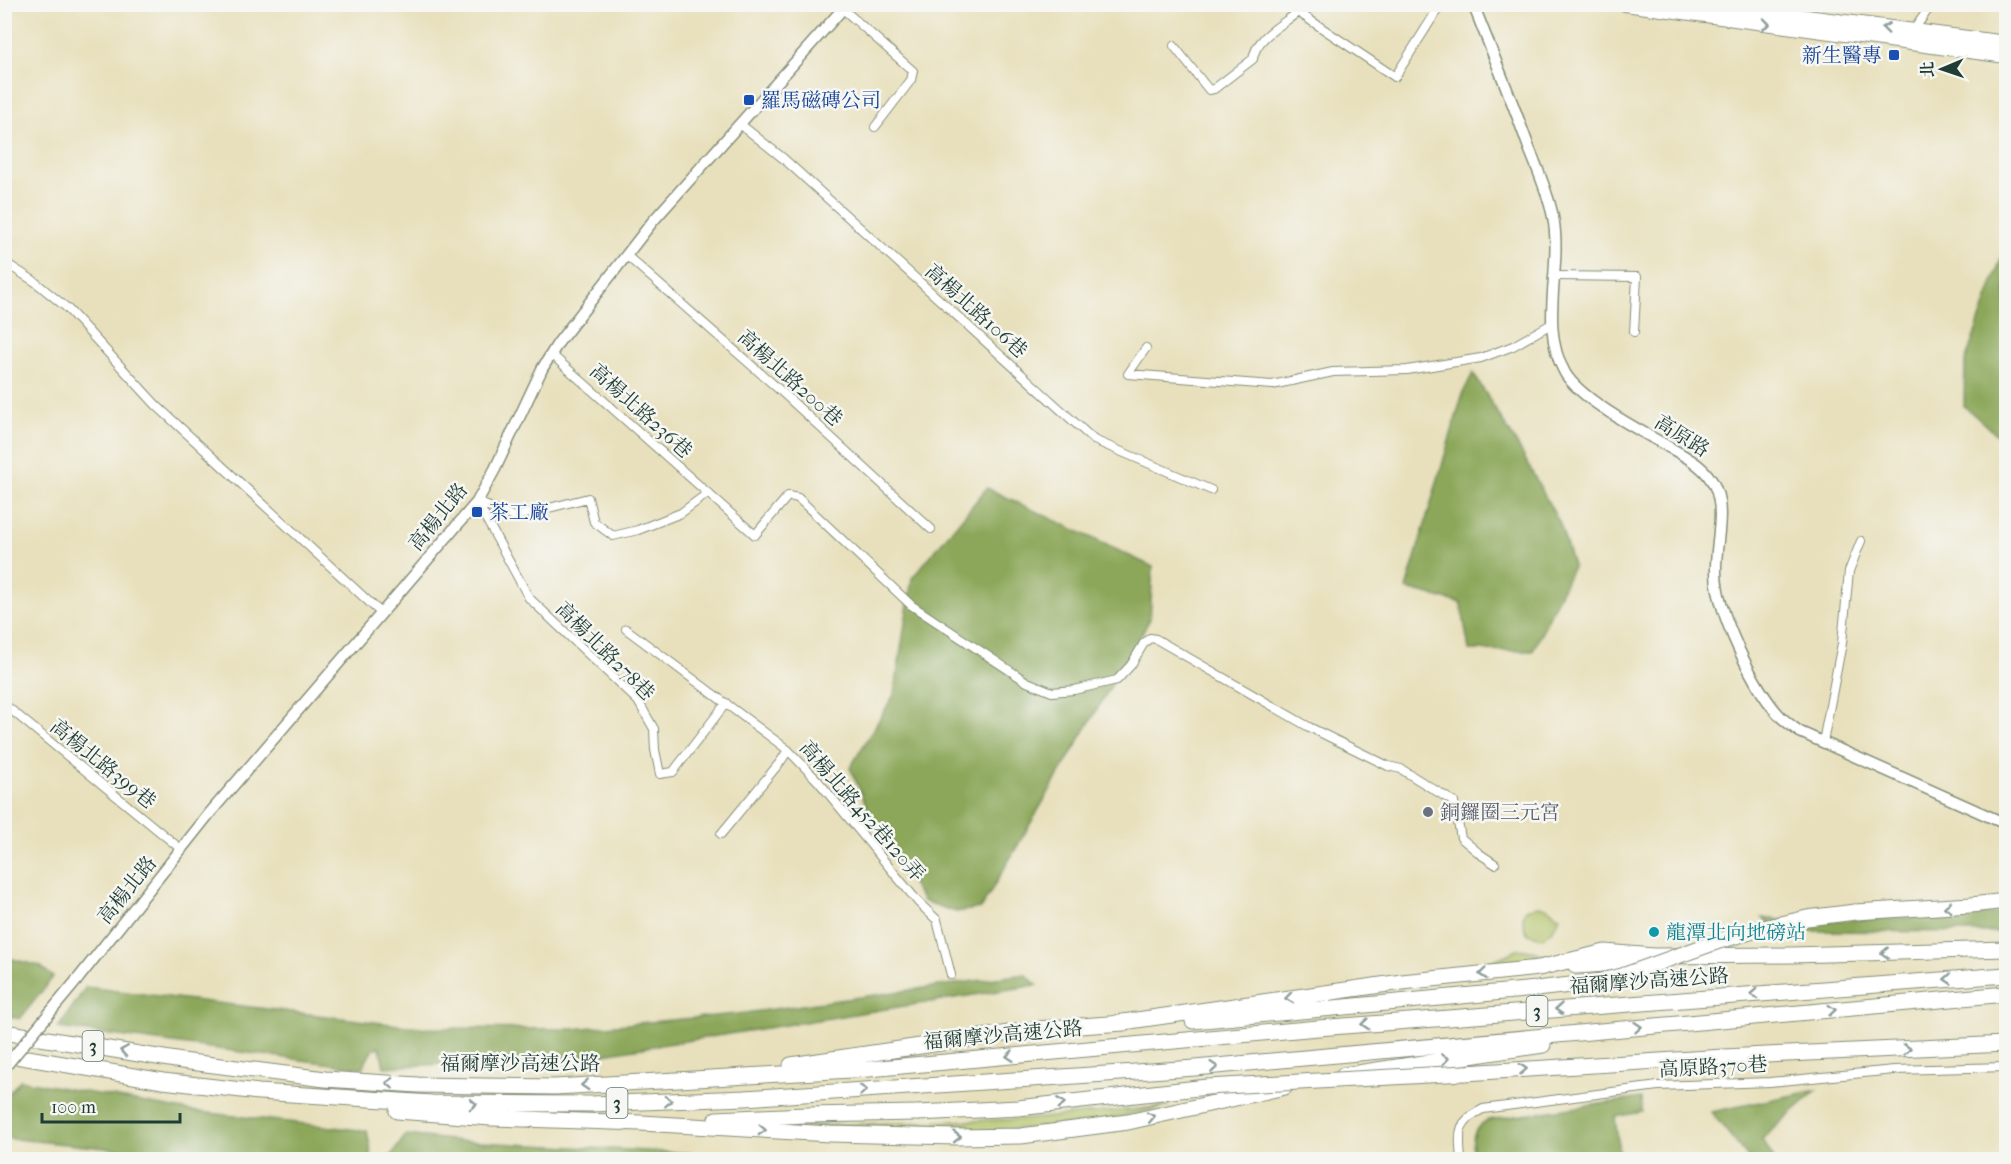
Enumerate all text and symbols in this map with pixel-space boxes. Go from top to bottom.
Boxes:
one-way arrow [1761,17,1771,29]
one-way arrow [1881,22,1891,34]
north arrow [1912,39,1972,99]
place label: 新生醫專 [1802,44,1882,67]
marker: 新生醫專 [1887,48,1901,62]
text: 北 [1918,61,1937,78]
place label: 羅馬磁磚公司 [761,89,881,112]
marker: 羅馬磁磚公司 [742,93,756,107]
street label: 高楊北路106巷 [920,259,1032,363]
street label: 高楊北路200巷 [733,325,847,431]
street label: 高楊北路236巷 [585,359,697,463]
street label: 高原路 [1650,410,1714,462]
street label: 高楊北路 [404,479,472,555]
place label: 茶工廠 [489,501,549,524]
marker: 茶工廠 [470,505,484,519]
street label: 高楊北路278巷 [551,597,659,705]
street label: 高楊北路399巷 [46,714,160,814]
street label: 高楊北路452巷120弄 [795,736,929,886]
place label: 銅鑼圈三元宮 [1440,801,1560,824]
marker: 銅鑼圈三元宮 [1421,805,1435,819]
street label: 高楊北路 [93,852,161,928]
one-way arrow [1944,900,1953,913]
place label: 龍潭北向地磅站 [1666,921,1806,944]
marker: 龍潭北向地磅站 [1647,925,1661,939]
one-way arrow [1881,946,1890,959]
street label: 福爾摩沙高速公路 [1568,964,1730,998]
one-way arrow [1478,967,1487,980]
one-way arrow [1944,972,1953,985]
one-way arrow [1749,987,1758,1000]
one-way arrow [1284,991,1294,1003]
road number: 3 [1526,996,1548,1026]
one-way arrow [1555,1002,1564,1015]
one-way arrow [1828,1004,1837,1017]
street label: 福爾摩沙高速公路 [922,1017,1084,1053]
one-way arrow [1360,1017,1369,1030]
one-way arrow [1633,1021,1642,1034]
road number: 3 [82,1031,104,1061]
one-way arrow [1902,1042,1911,1055]
one-way arrow [120,1046,129,1058]
one-way arrow [1006,1049,1015,1062]
street label: 福爾摩沙高速公路 [440,1052,600,1075]
street label: 高原路370巷 [1658,1053,1768,1081]
one-way arrow [1440,1054,1450,1066]
one-way arrow [1209,1060,1218,1073]
one-way arrow [1519,1063,1528,1076]
one-way arrow [386,1077,395,1090]
one-way arrow [581,1079,590,1092]
one-way arrow [858,1084,867,1097]
scale bar [42,1086,180,1124]
road number: 3 [606,1088,628,1118]
one-way arrow [663,1095,672,1107]
text: 100 m [51,1097,96,1118]
one-way arrow [468,1098,477,1110]
one-way arrow [1056,1098,1065,1110]
one-way arrow [1145,1111,1155,1124]
one-way arrow [758,1124,767,1137]
one-way arrow [953,1131,962,1143]

